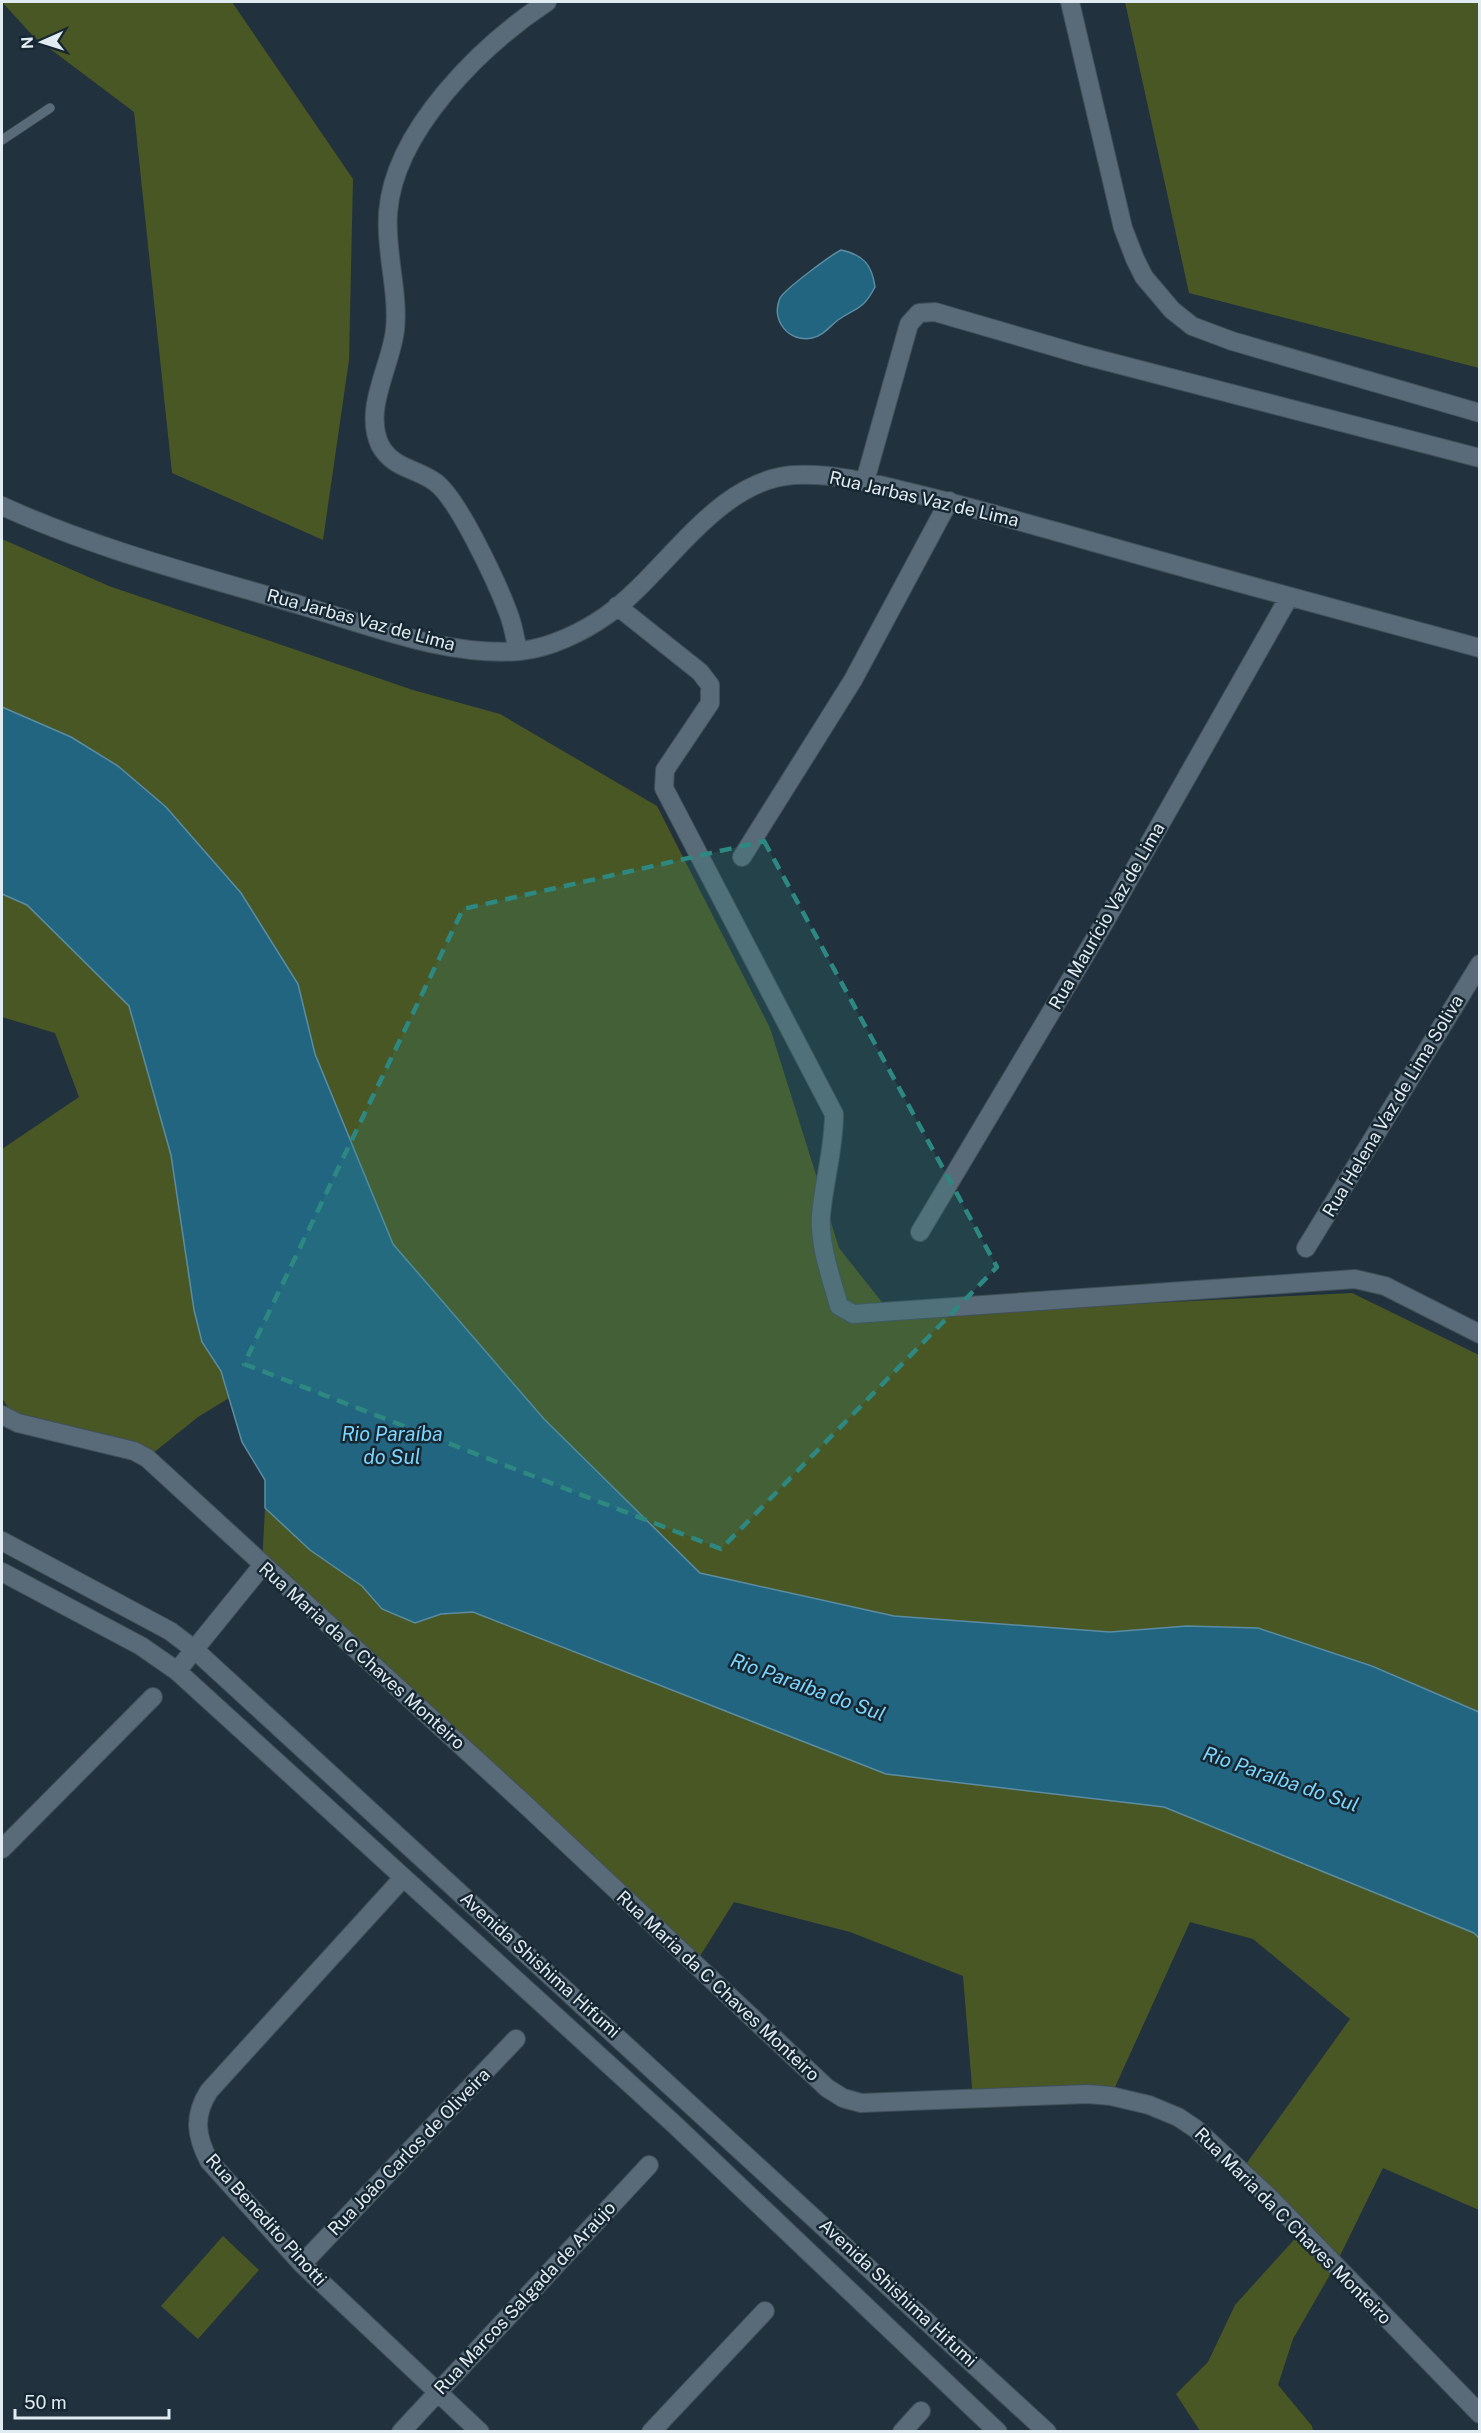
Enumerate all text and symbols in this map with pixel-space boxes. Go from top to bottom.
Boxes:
north arrow [12,12,72,72]
text: N [18,36,37,50]
street label: Rua Jarbas Vaz de Lima [827,466,1021,531]
street label: Rua Jarbas Vaz de Lima [265,584,458,655]
street label: Rua Maurício Vaz de Lima [1044,819,1169,1013]
street label: Rua Helena Vaz de Lima Soliva [1318,991,1467,1220]
water label: Rio Paraíba do Sul [341,1422,443,1469]
street label: Rua Maria da C Chaves Monteiro [255,1558,469,1754]
water label: Rio Paraíba do Sul [727,1648,889,1726]
water label: Rio Paraíba do Sul [1200,1741,1362,1817]
street label: Rua Maria da C Chaves Monteiro [613,1886,824,2085]
street label: Avenida Shishima Hifumi [456,1887,624,2042]
street label: Rua João Carlos de Oliveira [323,2064,494,2240]
street label: Rua Maria da C Chaves Monteiro [1191,2123,1396,2328]
street label: Rua Benedito Pinotti [202,2149,331,2290]
street label: Rua Marcos Salgada de Araújo [430,2197,620,2398]
street label: Avenida Shishima Hifumi [815,2214,981,2371]
scale bar [15,2382,170,2420]
text: 50 m [24,2392,67,2413]

